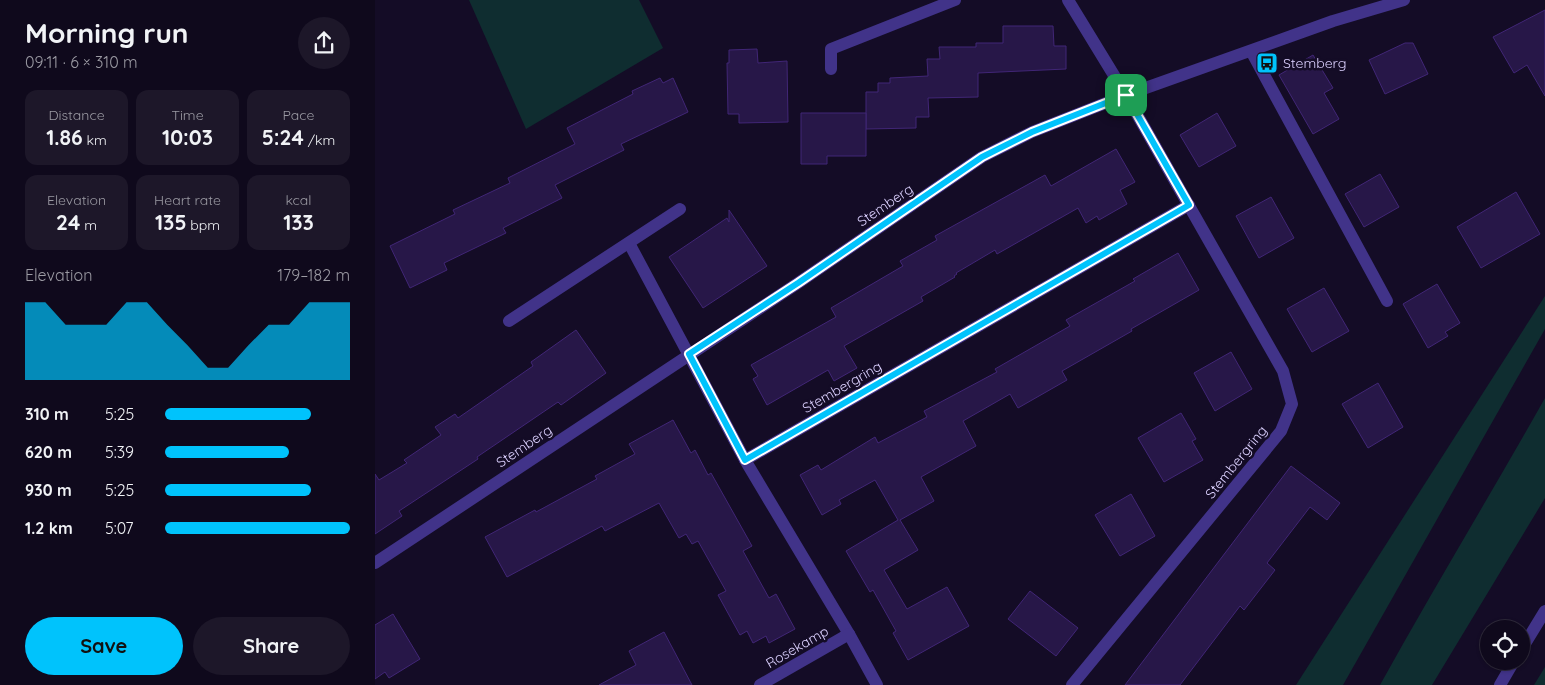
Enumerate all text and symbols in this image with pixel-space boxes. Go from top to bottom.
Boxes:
text: Morning run [25,15,189,50]
button: share [298,17,350,69]
bus stop icon: Stemberg [1255,51,1279,75]
text: 09:11 · 6 × 310 m [25,52,138,72]
place label: Stemberg [1283,54,1347,72]
pin [1105,74,1147,116]
icon: arrive [1112,81,1140,109]
text: Distance [48,106,105,124]
text: Time [171,106,204,124]
text: Pace [283,106,314,124]
text: 1.86 [46,124,83,150]
text: 10:03 [162,124,213,150]
text: 5:24 [262,124,304,150]
text: km [83,131,107,149]
text: /km [304,131,335,149]
street label: Stemberg [854,180,916,230]
text: Elevation [47,191,106,209]
text: Heart rate [154,191,221,209]
text: kcal [285,191,312,209]
text: 24 [56,209,80,235]
text: 135 [155,209,186,235]
text: 133 [283,209,314,235]
text: m [80,216,97,234]
text: bpm [186,216,220,234]
text: Elevation [25,265,92,285]
text: 179–182 m [277,265,350,285]
street label: Stembergring [799,357,885,417]
text: 310 m [25,404,69,424]
text: 5:25 [105,404,134,424]
street label: Stemberg [493,421,555,471]
street label: Stembergring [1201,422,1271,502]
text: 620 m [25,442,72,462]
text: 5:39 [105,442,134,462]
text: 930 m [25,480,72,500]
text: 5:25 [105,480,134,500]
text: 1.2 km [25,518,73,538]
text: 5:07 [105,518,134,538]
button: Save [25,617,183,675]
button: Share [193,617,350,675]
map controls [1480,620,1530,670]
button: locate [1480,620,1530,670]
street label: Rosekamp [762,622,832,672]

